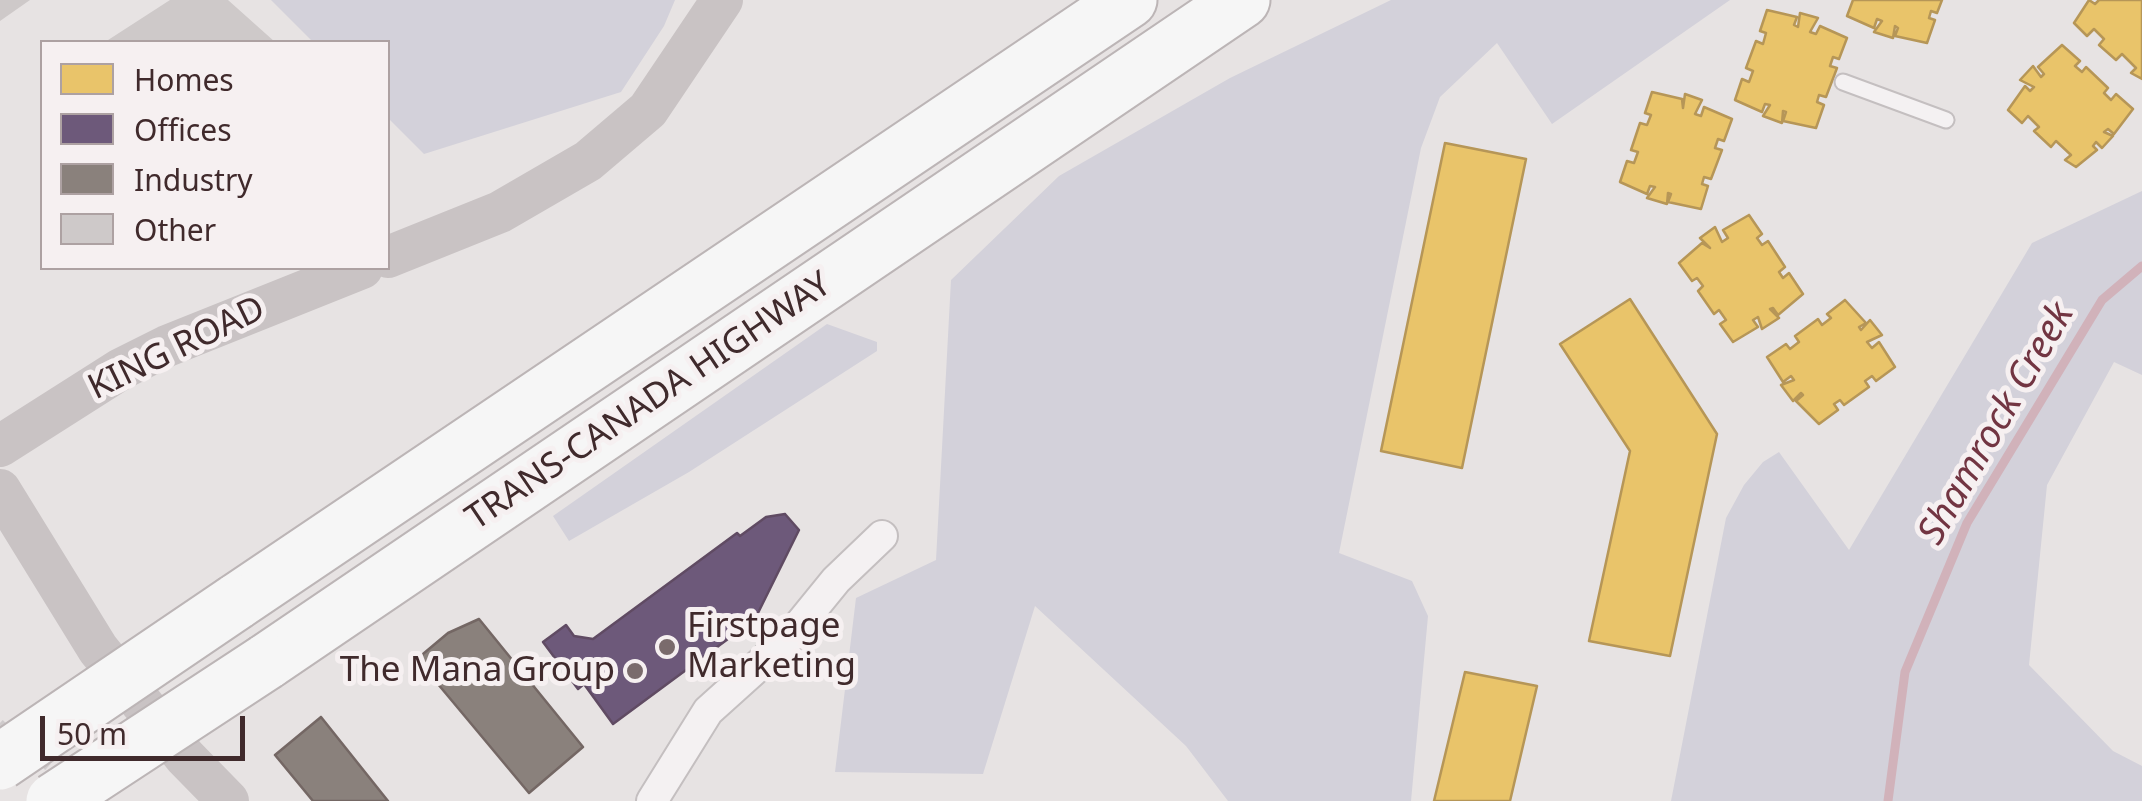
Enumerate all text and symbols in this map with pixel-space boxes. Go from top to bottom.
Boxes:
legend [40,40,390,270]
text: Homes [134,59,234,100]
text: Offices [134,109,232,150]
text: Industry [134,159,253,200]
text: Other [134,209,216,250]
street label: TRANS-CANADA HIGHWAY [459,264,839,540]
street label: KING ROAD [82,288,272,410]
water label: Shamrock Creek [1909,295,2085,553]
place label: Firstpage Marketing [687,606,856,688]
marker: Firstpage Marketing [656,636,678,658]
place label: The Mana Group [340,650,615,692]
marker: The Mana Group [624,660,646,682]
scale bar [45,696,250,758]
text: 50 m [57,713,127,754]

